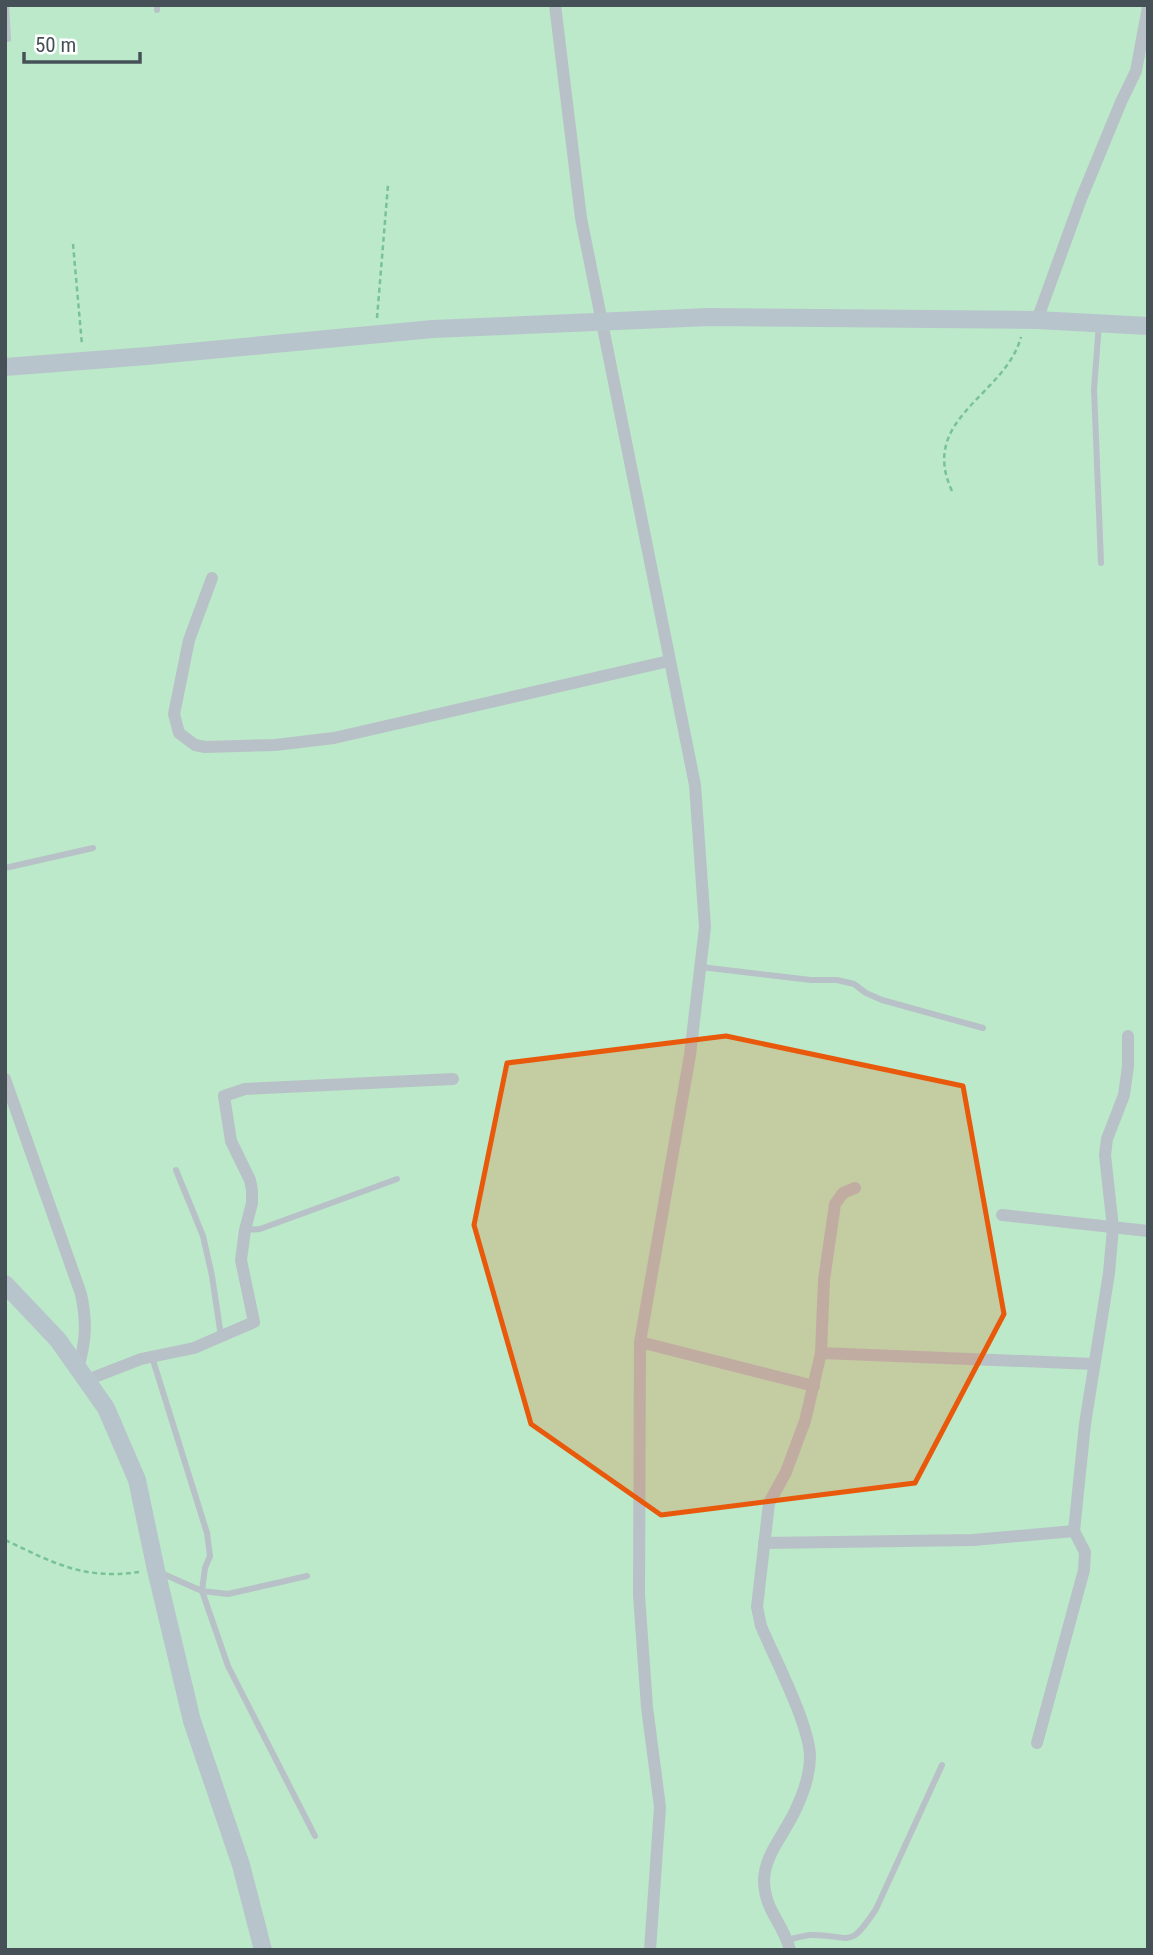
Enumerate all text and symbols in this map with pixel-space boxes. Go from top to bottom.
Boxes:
scale bar [24,21,140,65]
text: 50 m [35,33,76,57]

